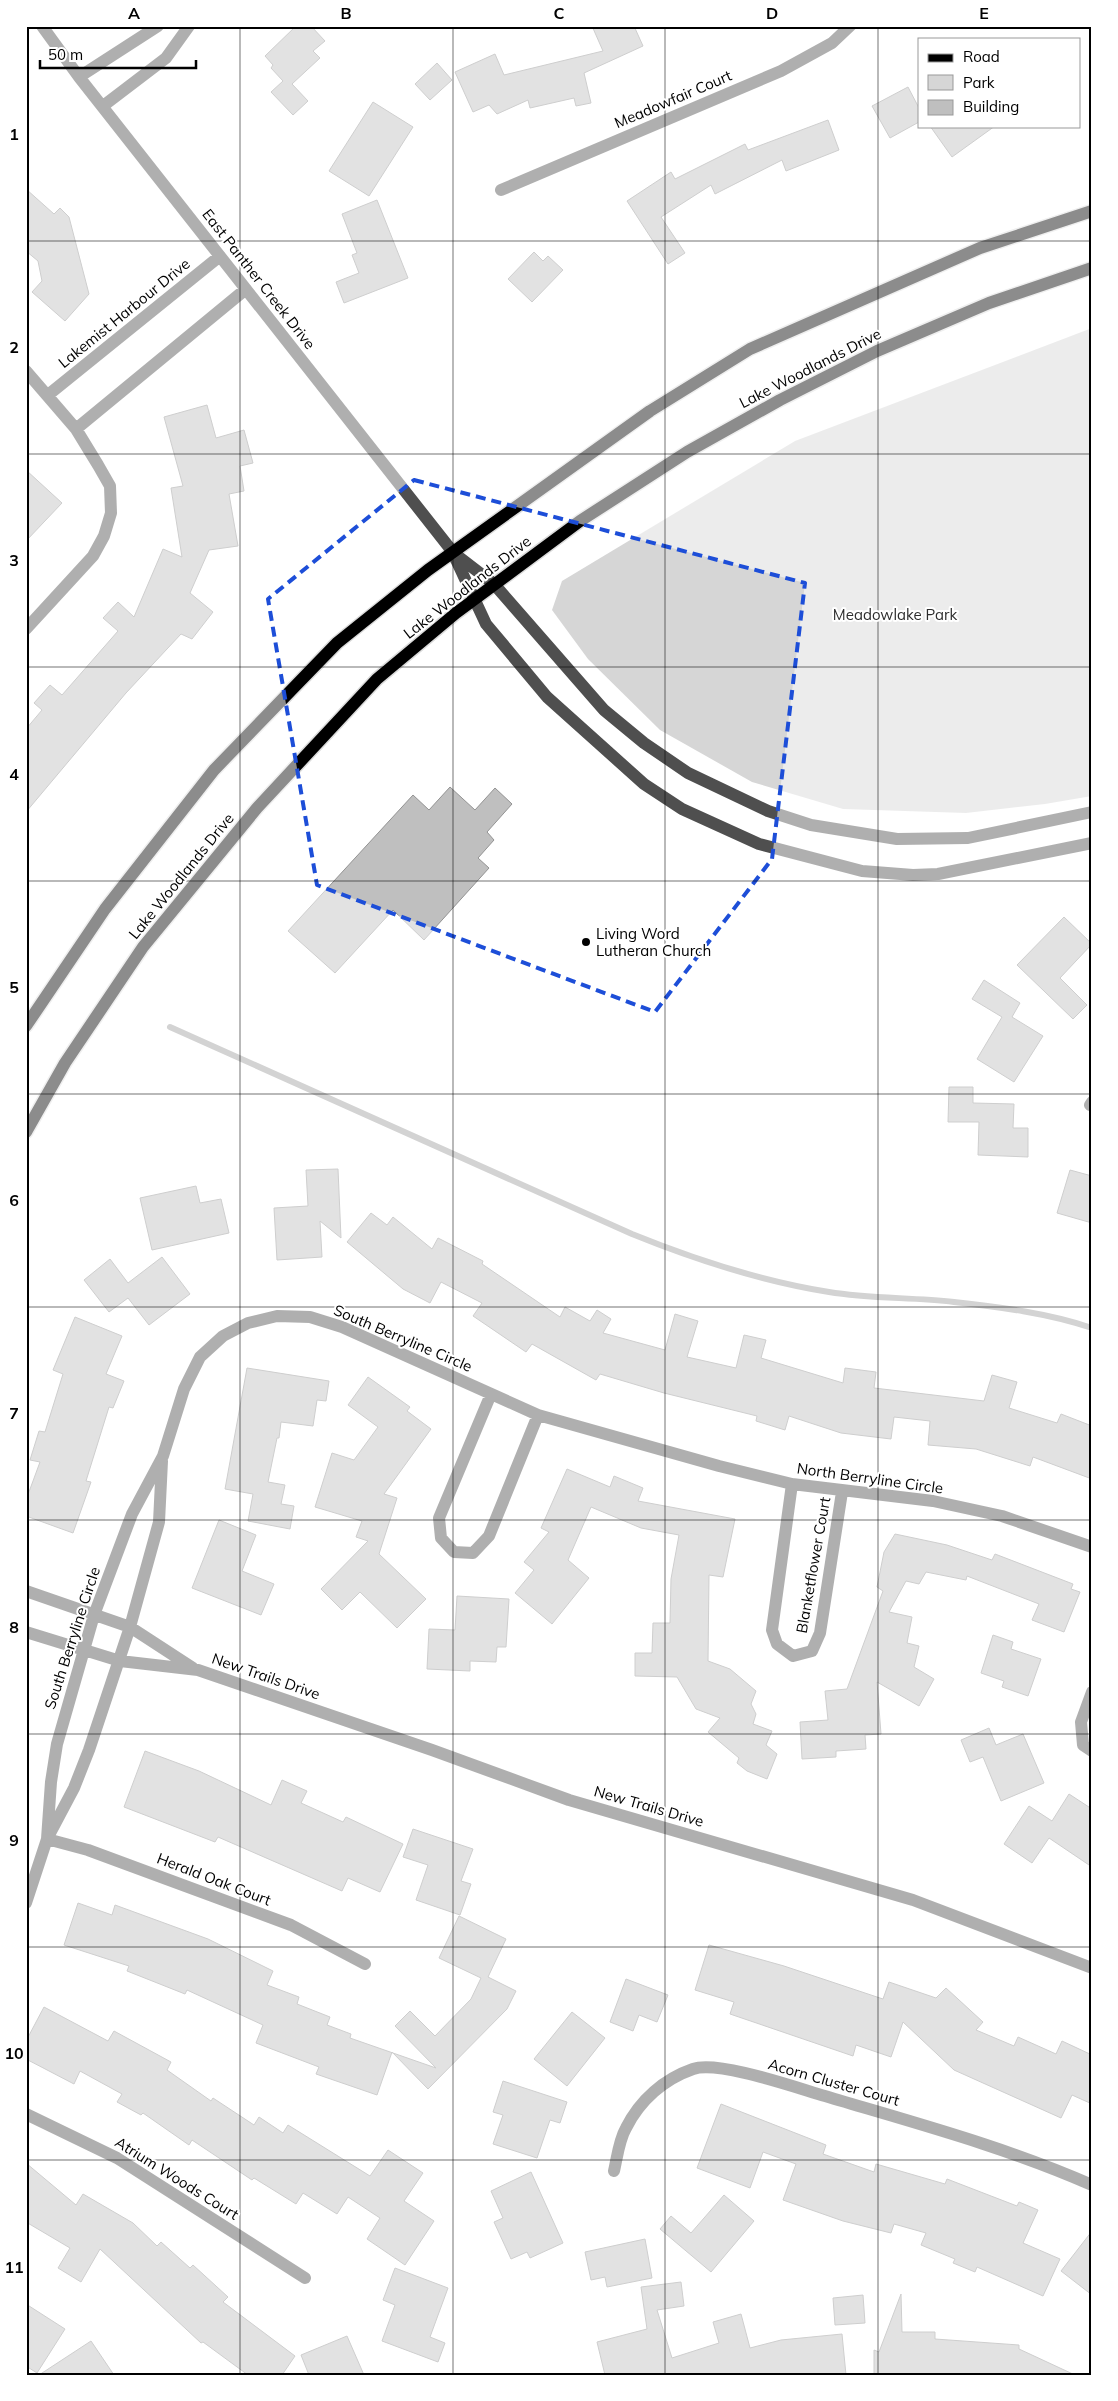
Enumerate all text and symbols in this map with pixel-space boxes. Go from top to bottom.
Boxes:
text: A [128,3,140,23]
text: B [340,3,352,23]
text: C [554,3,565,23]
text: D [766,3,778,23]
text: E [979,3,989,23]
scale bar [40,38,196,70]
legend [918,38,1080,128]
text: 50 m [48,45,83,64]
text: Road [963,47,1000,66]
street label: Meadowfair Court [611,66,735,132]
text: Park [963,73,995,92]
text: Building [963,97,1019,116]
text: 1 [9,124,19,144]
street label: East Panther Creek Drive [198,205,320,353]
street label: Lakemist Harbour Drive [54,254,194,372]
street label: Lake Woodlands Drive [736,324,884,412]
text: 2 [9,337,19,357]
street label: Lake Woodlands Drive [399,531,535,643]
text: 3 [9,550,19,570]
park label: Meadowlake Park [833,605,957,624]
text: 4 [9,764,19,784]
street label: Lake Woodlands Drive [124,809,238,943]
place label: Living Word Lutheran Church [596,924,711,960]
marker: Living Word Lutheran Church [580,936,592,948]
text: 5 [9,977,19,997]
text: 6 [9,1190,19,1210]
street label: South Berryline Circle [331,1300,475,1376]
text: 7 [9,1403,19,1423]
street label: North Berryline Circle [796,1458,944,1498]
street label: Blanketflower Court [792,1495,834,1635]
street label: South Berryline Circle [40,1564,104,1712]
text: 8 [9,1617,19,1637]
street label: New Trails Drive [209,1649,323,1703]
street label: New Trails Drive [592,1781,706,1831]
text: 9 [9,1830,19,1850]
street label: Herald Oak Court [154,1848,274,1910]
text: 10 [4,2043,24,2063]
street label: Acorn Cluster Court [766,2054,902,2110]
street label: Atrium Woods Court [112,2132,242,2224]
text: 11 [4,2257,24,2277]

